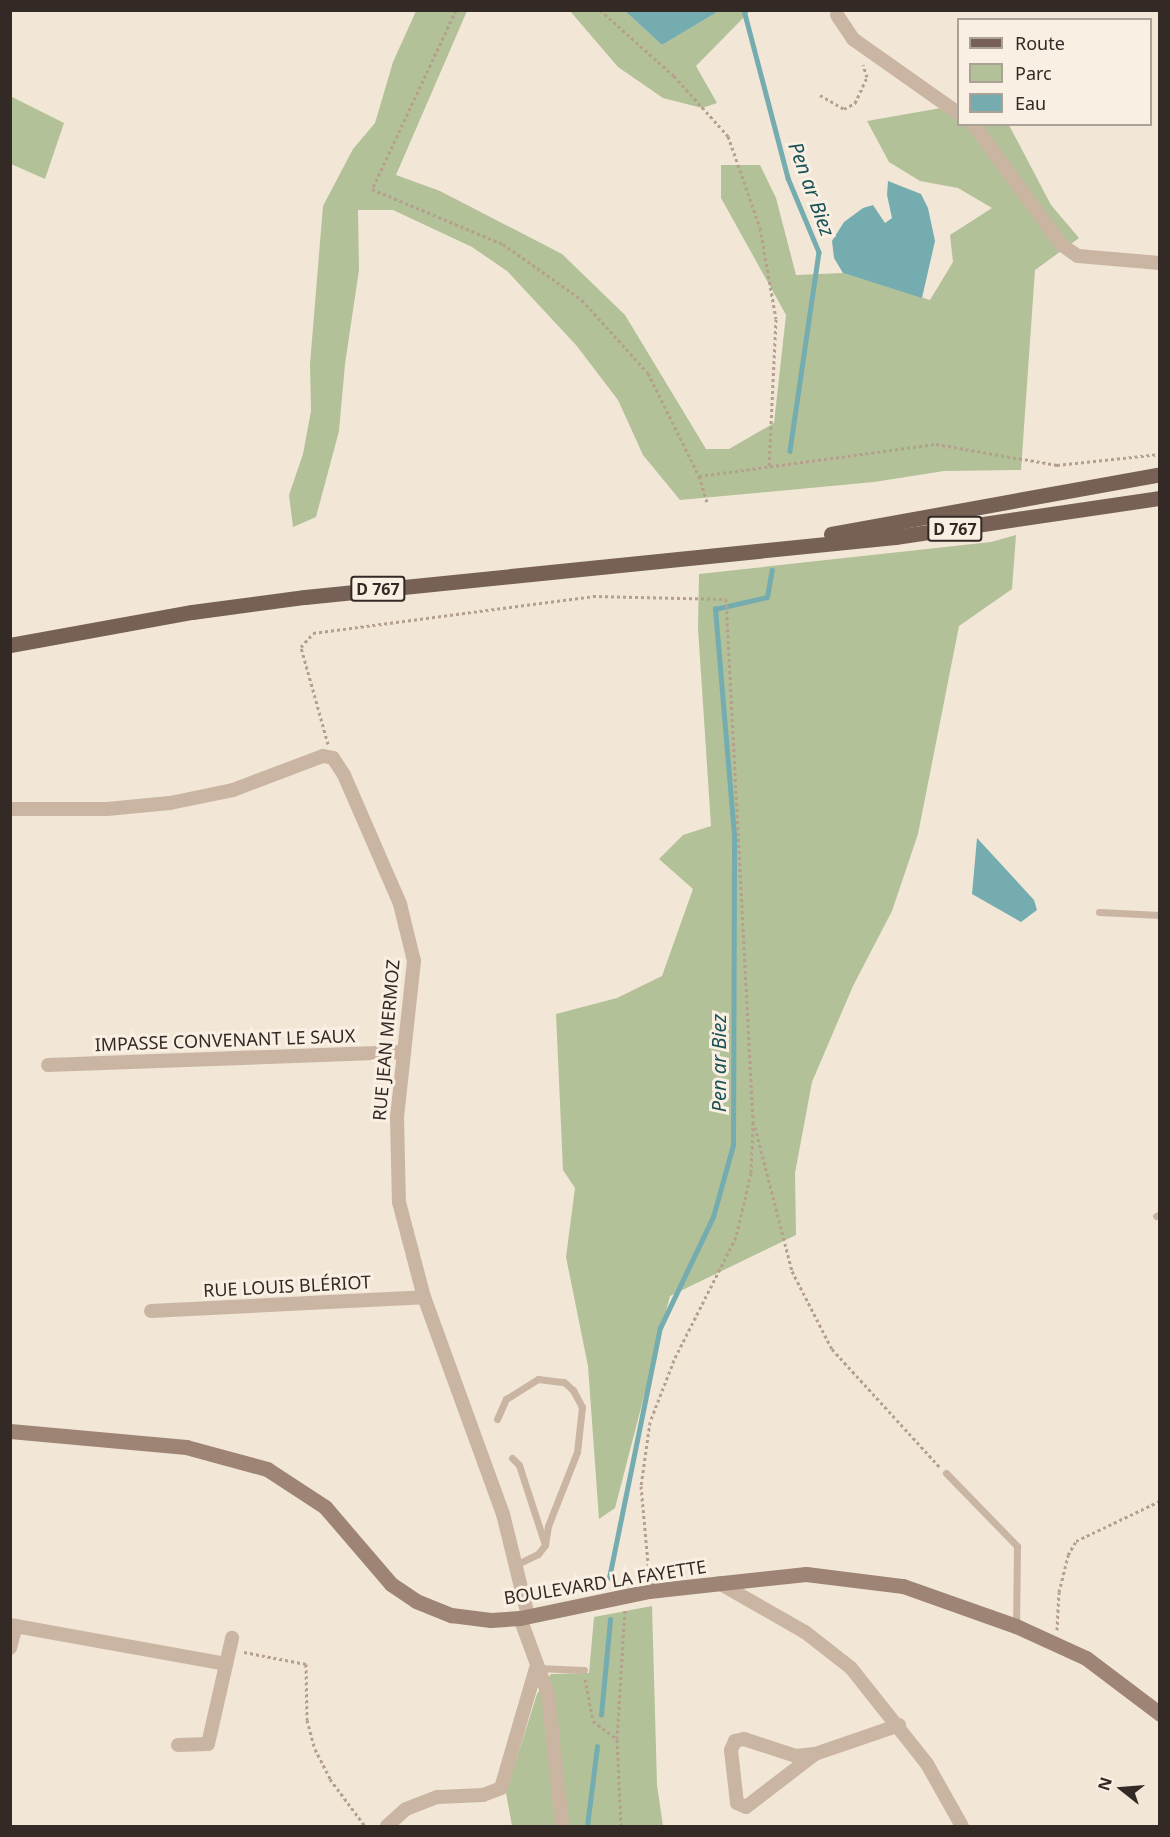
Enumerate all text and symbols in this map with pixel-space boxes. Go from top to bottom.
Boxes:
legend [957,18,1152,126]
text: Route [1015,31,1065,55]
text: Parc [1015,61,1052,85]
text: Eau [1015,91,1046,115]
water label: Pen ar Biez [784,139,840,239]
road number: D 767 [926,516,984,542]
road number: D 767 [350,576,406,602]
street label: RUE JEAN MERMOZ [368,958,404,1122]
water label: Pen ar Biez [706,1014,730,1112]
street label: IMPASSE CONVENANT LE SAUX [94,1025,356,1055]
street label: RUE LOUIS BLÉRIOT [203,1271,371,1301]
street label: BOULEVARD LA FAYETTE [502,1555,708,1609]
north arrow [1092,1759,1152,1819]
text: N [1092,1774,1117,1793]

